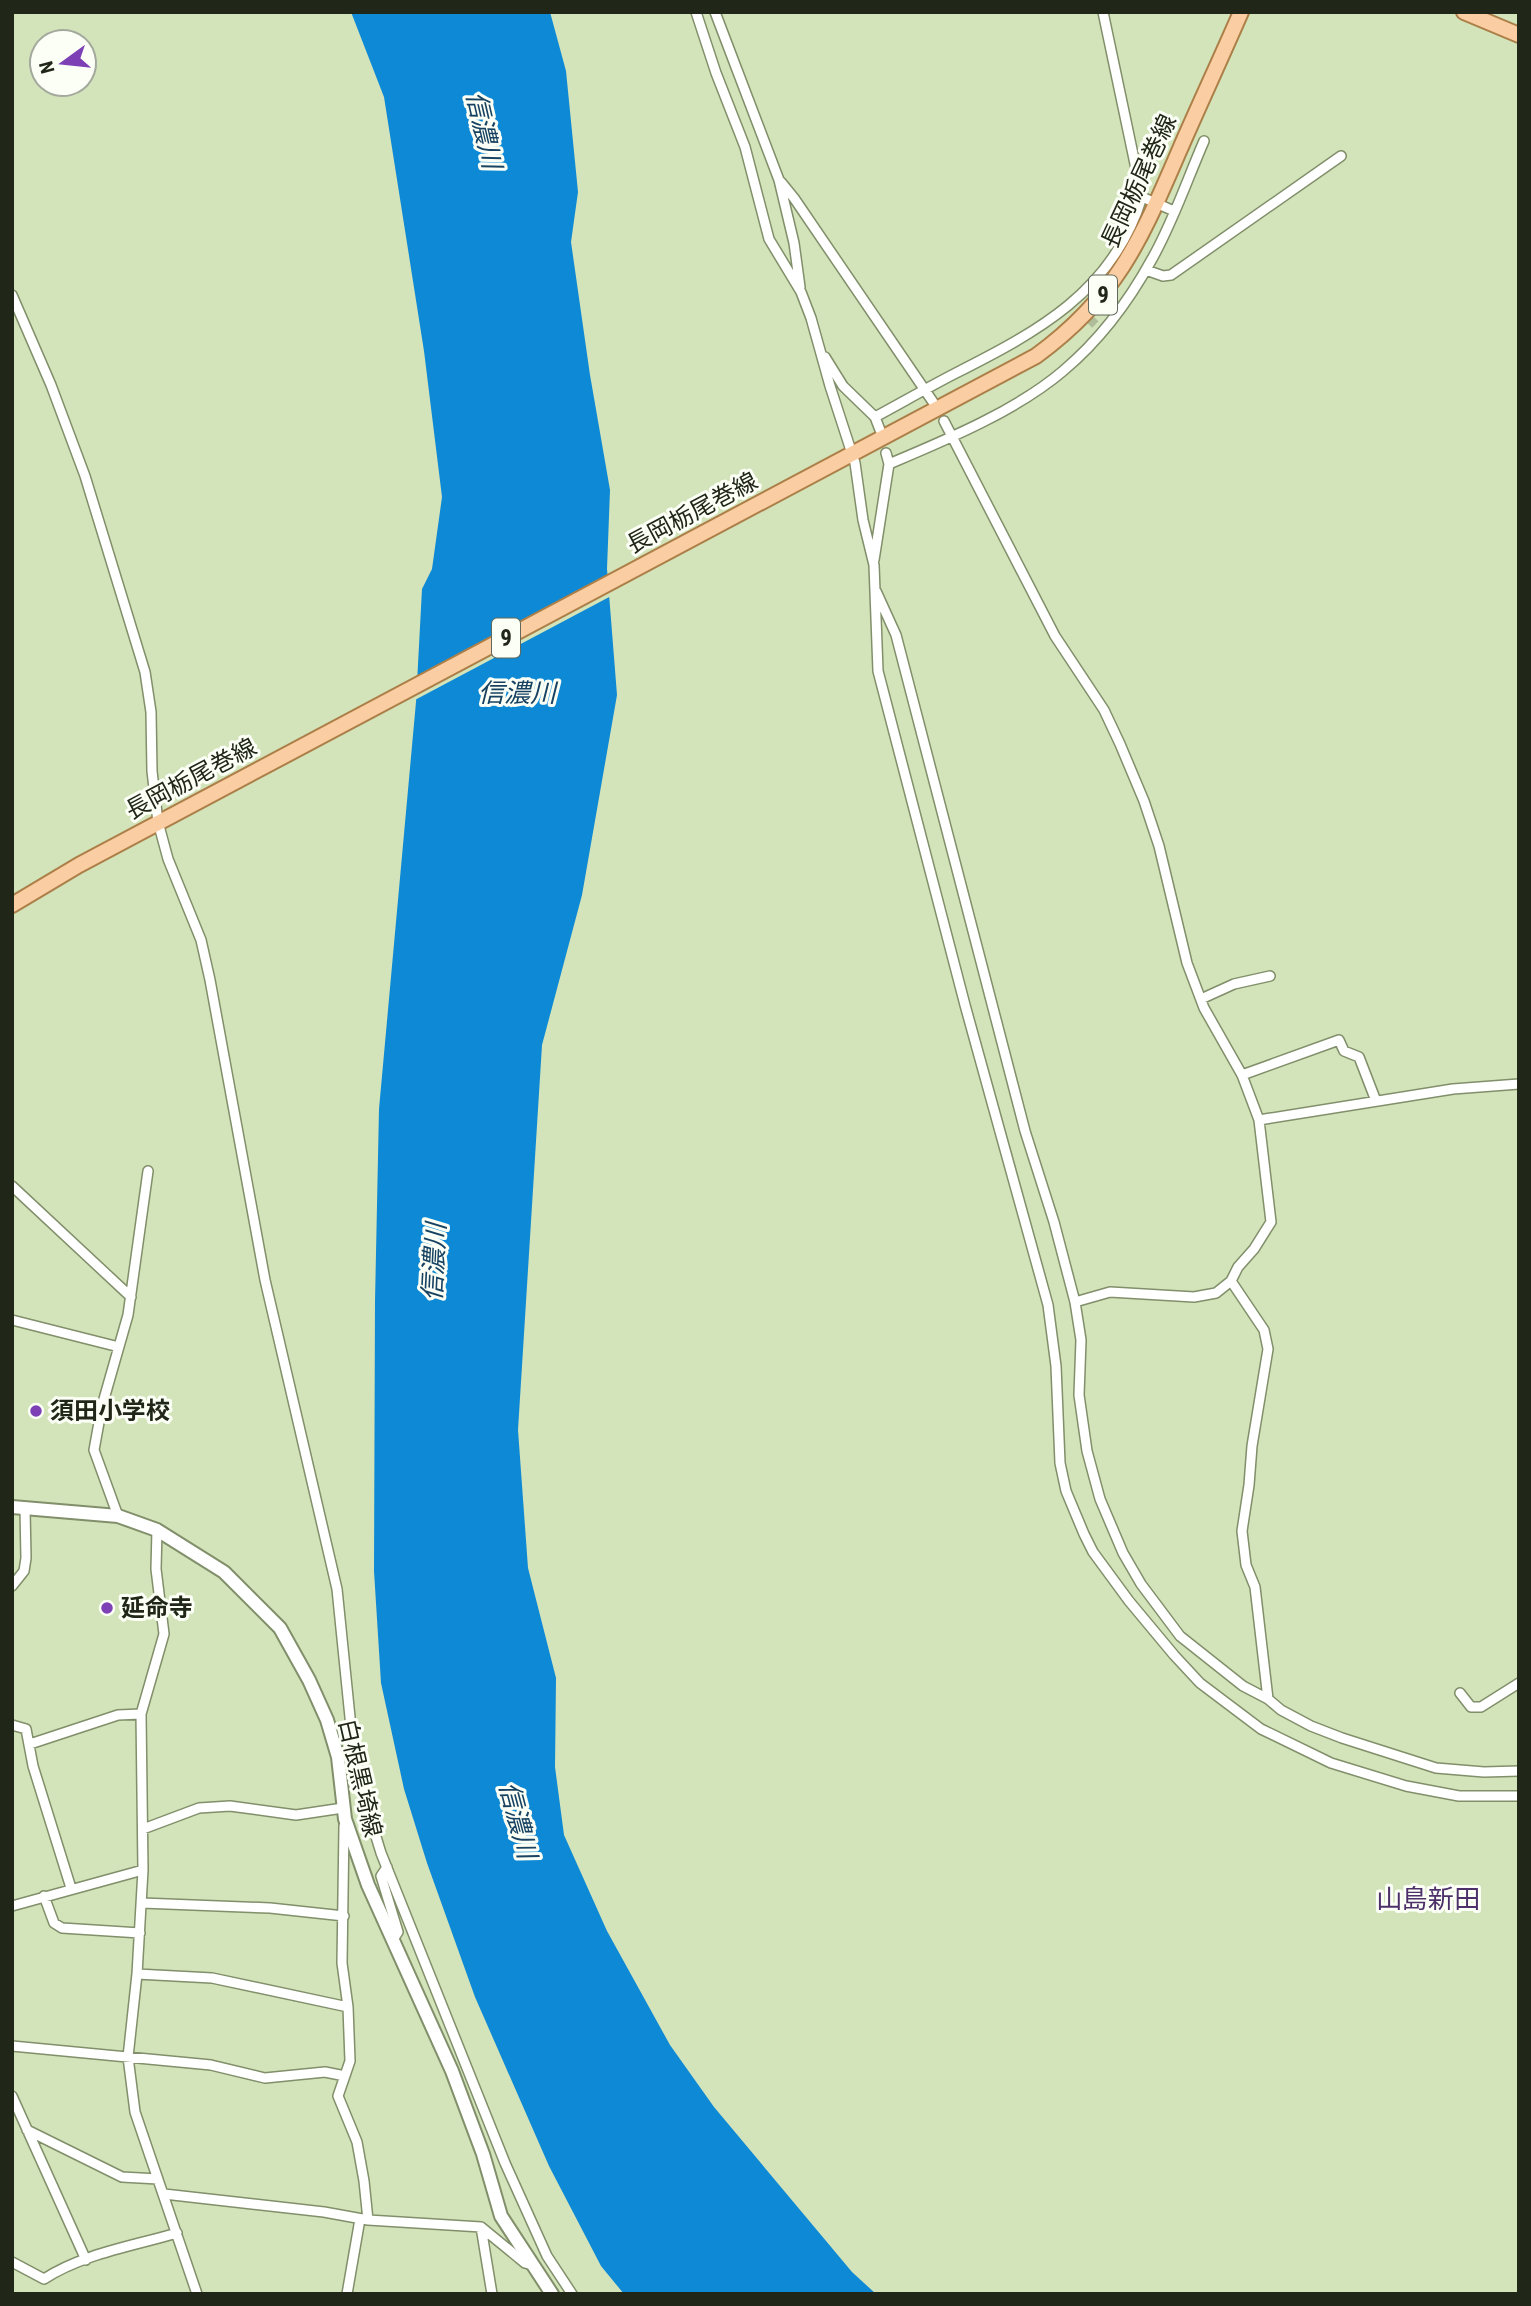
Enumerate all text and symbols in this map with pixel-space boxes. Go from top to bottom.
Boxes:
north arrow [28,28,98,98]
text: N [34,59,60,76]
water label: 信濃川 [461,89,508,174]
street label: 長岡栃尾巻線 [1096,110,1182,252]
road number: 9 [1089,276,1117,314]
street label: 長岡栃尾巻線 [622,467,762,559]
road number: 9 [492,618,520,658]
water label: 信濃川 [478,678,559,708]
street label: 長岡栃尾巻線 [121,733,261,825]
water label: 信濃川 [417,1219,451,1302]
place label: 須田小学校 [50,1397,170,1425]
marker: 須田小学校 [28,1403,44,1419]
place label: 延命寺 [121,1594,193,1622]
marker: 延命寺 [99,1600,115,1616]
street label: 白根黒埼線 [333,1716,387,1840]
water label: 信濃川 [493,1778,543,1864]
district label: 山島新田 [1376,1884,1480,1914]

